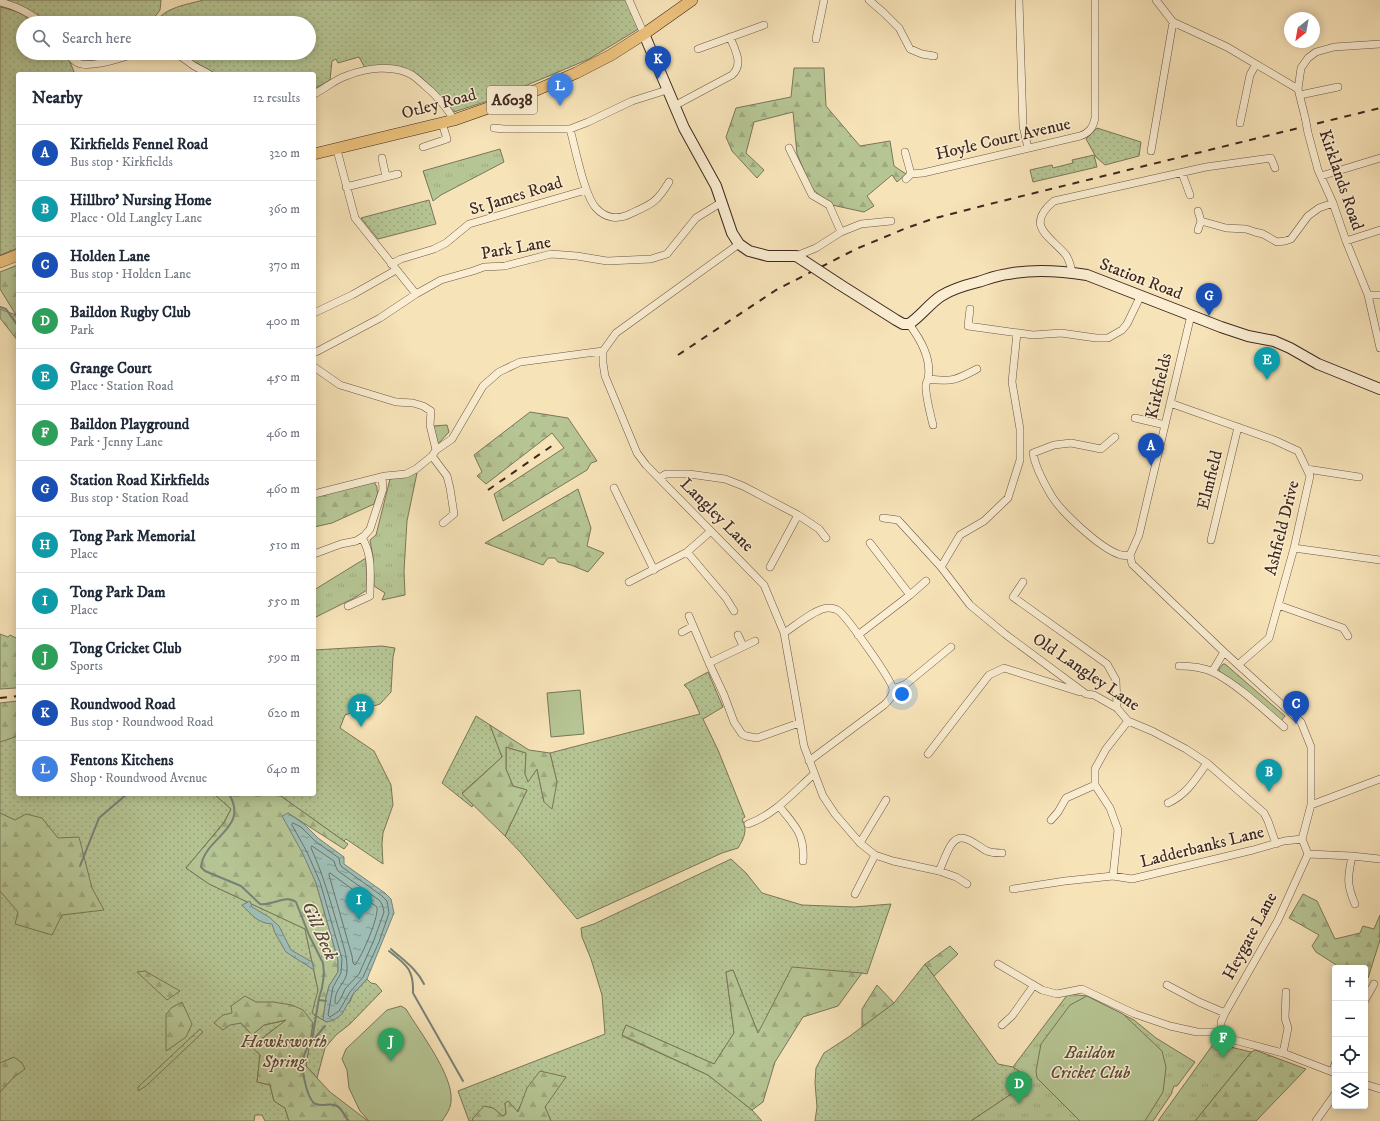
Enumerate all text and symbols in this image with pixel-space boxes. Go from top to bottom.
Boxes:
north arrow [1284,12,1320,48]
search box [16,16,316,60]
icon: search [30,27,52,49]
text: Search here [62,29,131,48]
pin: K [645,46,671,79]
pin: L [547,73,573,106]
street label: Otley Road [399,83,479,125]
road number: A6038 [487,86,537,114]
text: Nearby [32,87,82,109]
text: 12 results [253,90,300,106]
street label: Hoyle Court Avenue [933,113,1073,165]
street label: Kirklands Road [1313,127,1369,234]
text: Kirkfields Fennel Road [70,135,208,154]
text: A [41,145,49,161]
text: 320 m [269,145,300,161]
text: Bus stop · Kirkfields [70,154,173,170]
street label: St James Road [467,171,566,221]
text: Hillbro' Nursing Home [70,191,212,210]
text: B [41,201,49,217]
text: 360 m [269,201,300,217]
text: Place · Old Langley Lane [70,210,202,226]
street label: Park Lane [479,231,553,265]
text: Holden Lane [70,247,150,266]
street label: Station Road [1096,253,1186,305]
text: C [41,257,49,273]
text: 370 m [269,257,300,273]
text: Bus stop · Holden Lane [70,266,191,282]
pin: G [1196,283,1222,316]
text: Baildon Rugby Club [70,303,191,322]
text: D [40,313,50,329]
text: 400 m [266,313,300,329]
text: Park [70,322,94,338]
pin: E [1254,347,1280,380]
street label: Kirkfields [1141,351,1177,421]
text: Grange Court [70,359,152,378]
text: E [40,369,50,385]
text: 450 m [267,369,300,385]
text: Place · Station Road [70,378,173,394]
text: Baildon Playground [70,415,189,434]
text: F [41,425,49,441]
text: 460 m [266,425,300,441]
pin: A [1138,433,1164,466]
text: Park · Jenny Lane [70,434,163,450]
street label: Elmfield [1192,448,1228,512]
text: Station Road Kirkfields [70,471,209,490]
street label: Langley Lane [675,473,759,557]
street label: Ashfield Drive [1260,478,1304,578]
text: G [40,481,50,497]
text: 460 m [266,481,300,497]
text: Bus stop · Station Road [70,490,189,506]
text: Tong Park Memorial [70,527,195,546]
text: H [40,537,50,553]
text: 510 m [269,537,300,553]
text: Place [70,546,98,562]
text: Tong Park Dam [70,583,165,602]
text: I [42,593,48,609]
text: 550 m [268,593,300,609]
text: Place [70,602,98,618]
street label: Old Langley Lane [1028,628,1144,716]
text: Tong Cricket Club [70,639,181,658]
text: J [42,649,48,665]
text: 590 m [268,649,300,665]
text: Sports [70,658,103,674]
your location [892,684,912,704]
pin: C [1283,691,1309,724]
pin: H [348,694,374,727]
text: Roundwood Road [70,695,176,714]
text: K [40,705,50,721]
text: 620 m [267,705,300,721]
text: Bus stop · Roundwood Road [70,714,213,730]
text: Fentons Kitchens [70,751,173,770]
pin: B [1256,759,1282,792]
text: L [40,761,50,777]
text: 640 m [266,761,300,777]
text: Shop · Roundwood Avenue [70,770,207,786]
street label: Ladderbanks Lane [1138,821,1266,873]
pin: I [346,887,372,920]
street label: Heygate Lane [1218,888,1282,984]
water label: Gill Beck [296,898,342,964]
map controls [1332,965,1368,1109]
button: + [1332,965,1368,1001]
button: − [1332,1001,1368,1037]
pin: F [1210,1025,1236,1058]
pin: J [378,1028,404,1061]
park label: Hawksworth Spring [240,1031,327,1073]
button: locate [1332,1037,1368,1073]
park label: Baildon Cricket Club [1050,1042,1131,1084]
pin: D [1006,1071,1032,1104]
button: layers [1332,1073,1368,1109]

